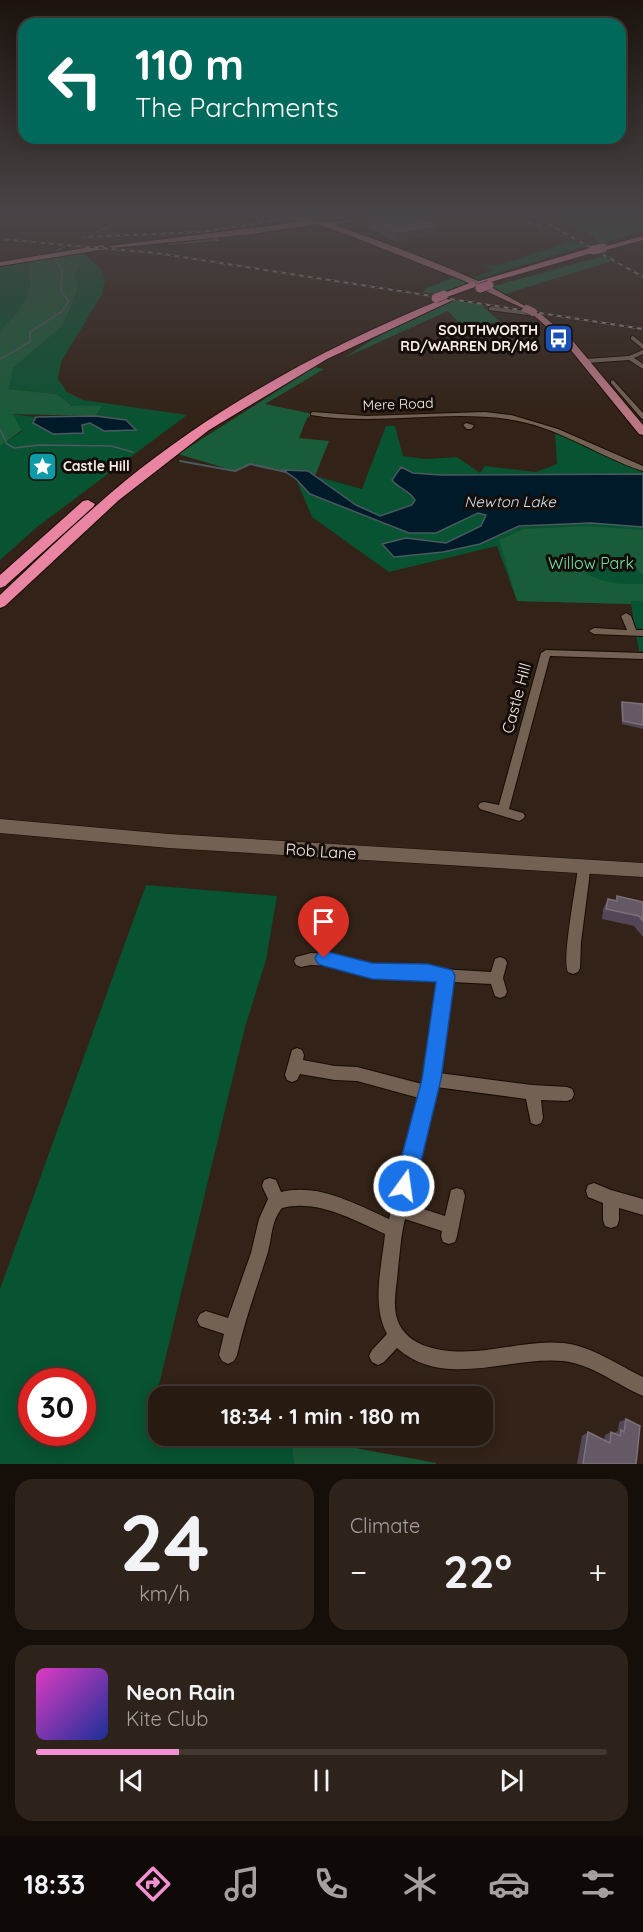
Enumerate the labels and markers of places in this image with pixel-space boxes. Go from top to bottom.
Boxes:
place label: SOUTHWORTH RD/WARREN DR/M6 [400,321,538,355]
bus stop icon: SOUTHWORTH RD/WARREN DR/M6 [543,322,575,354]
place icon: Castle Hill [26,450,58,482]
place label: Castle Hill [63,457,130,475]
pin [298,896,349,958]

